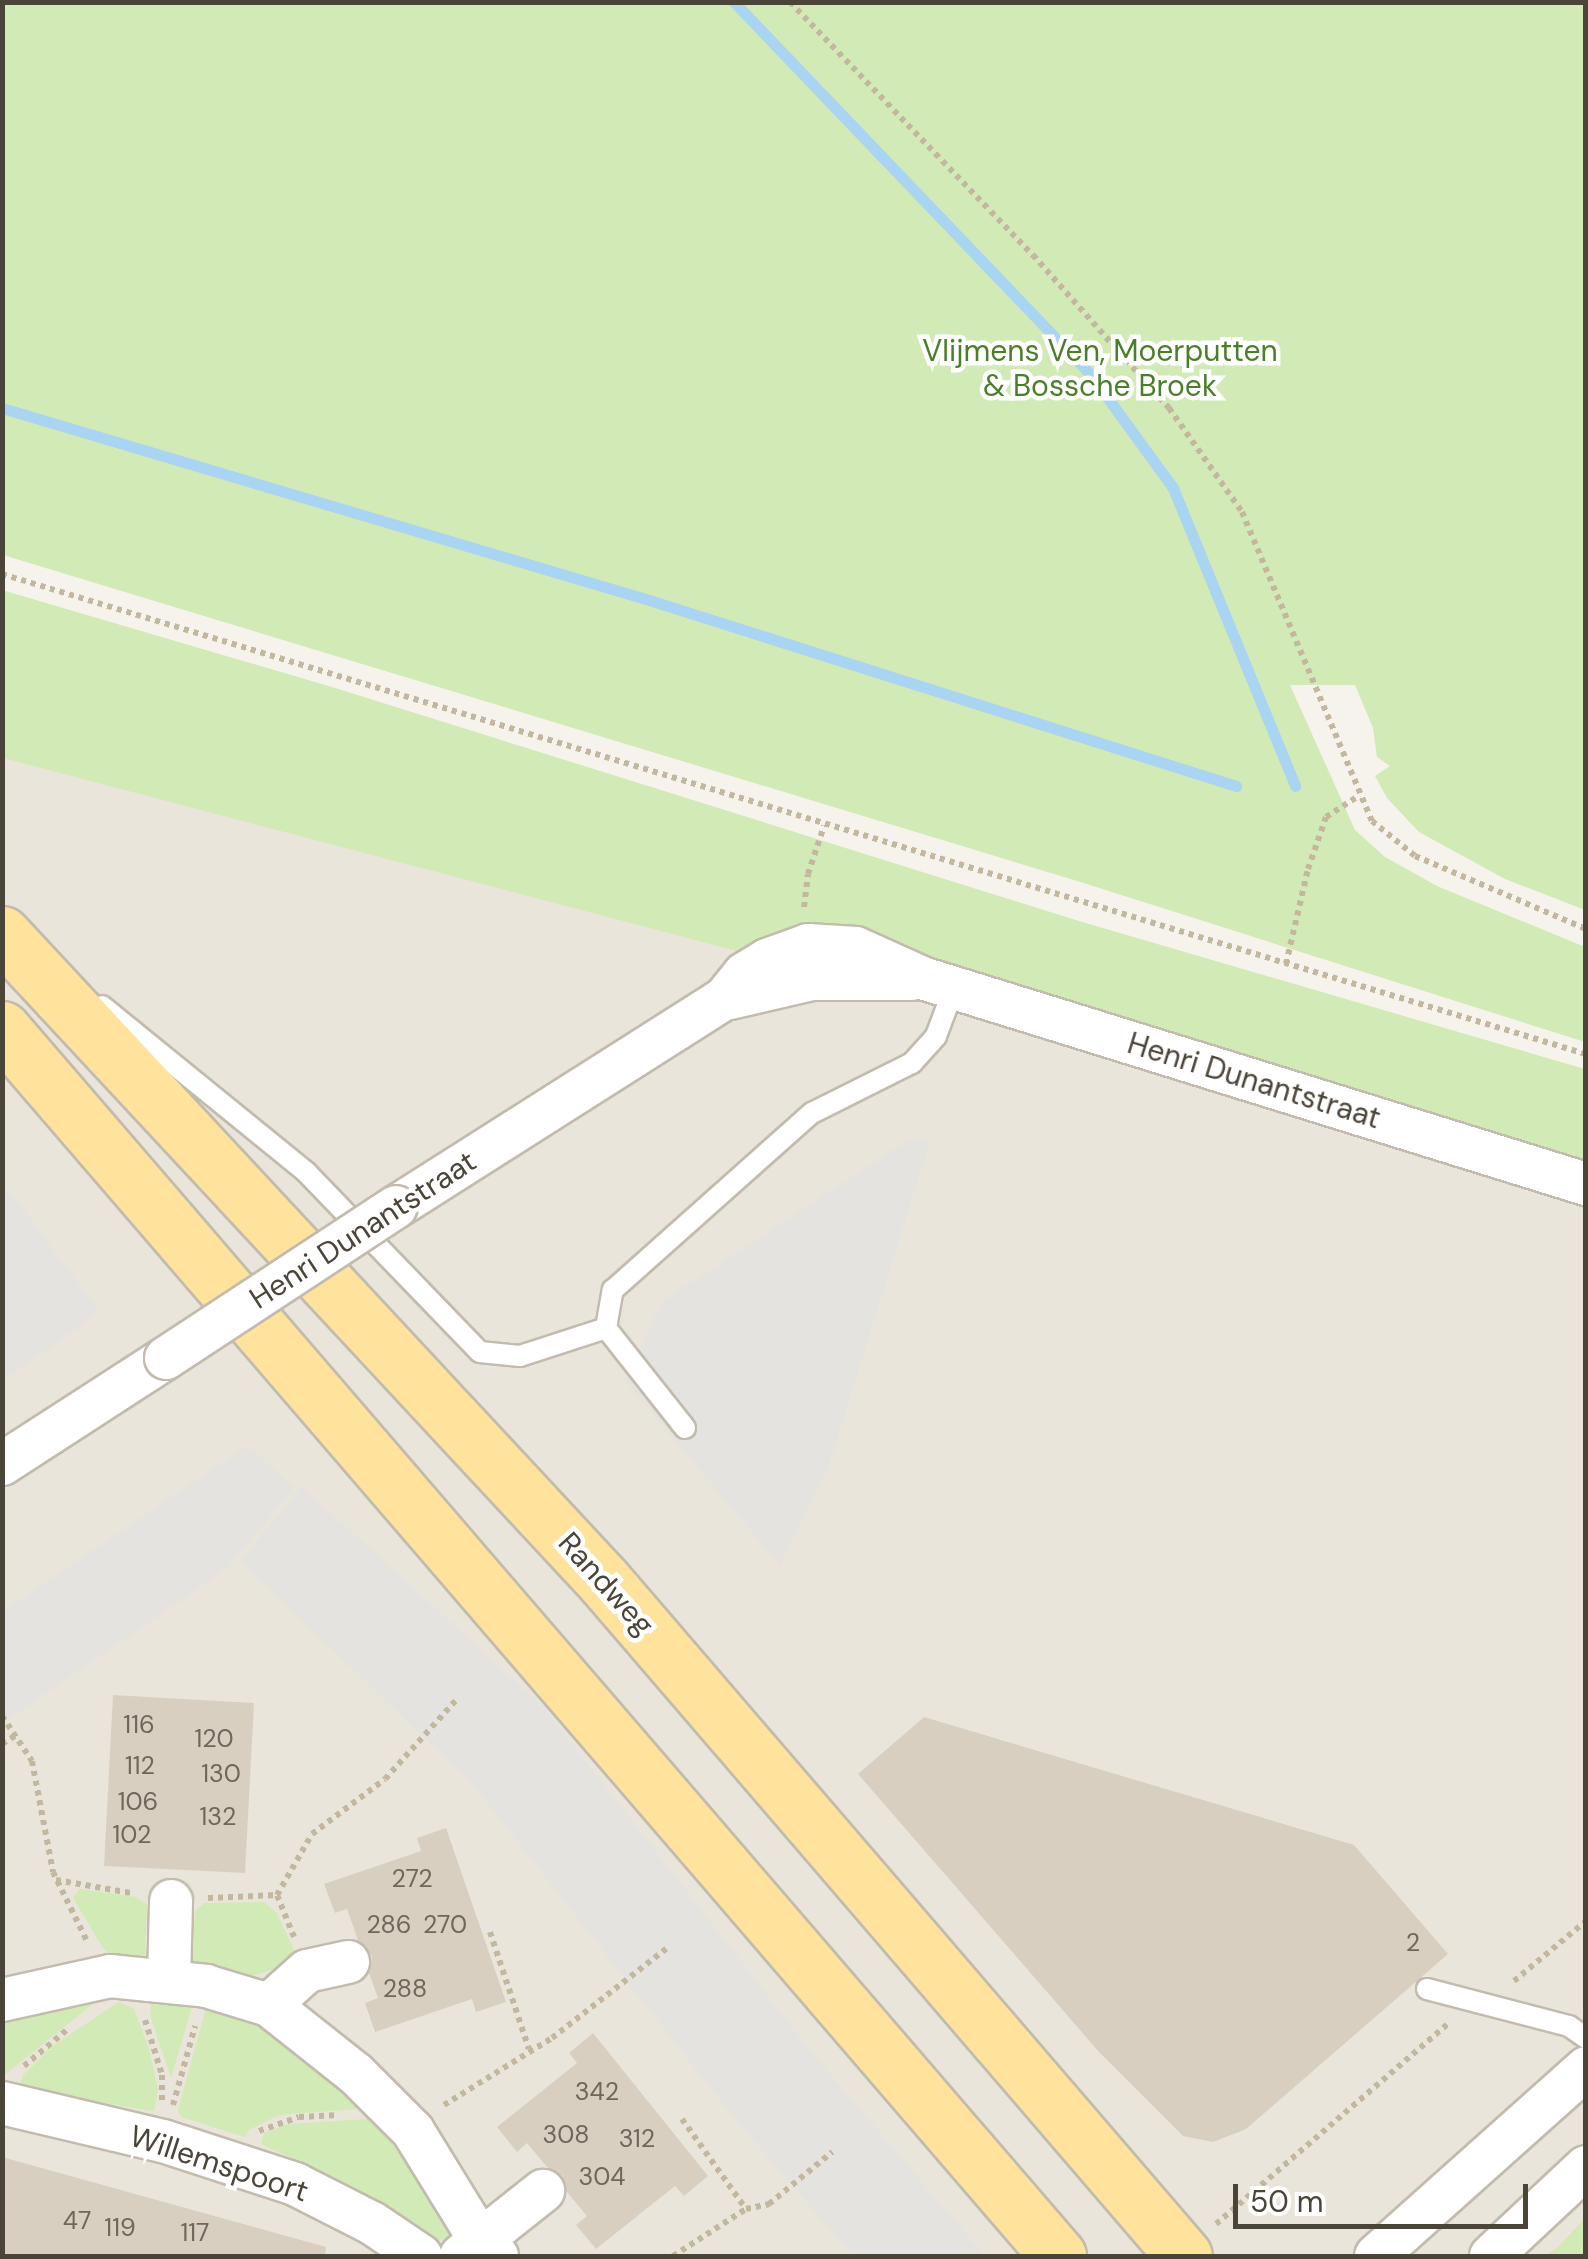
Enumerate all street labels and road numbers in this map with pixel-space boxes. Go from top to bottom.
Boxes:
street label: Henri Dunantstraat [1123,1025,1385,1137]
street label: Henri Dunantstraat [243,1143,483,1317]
street label: Randweg [551,1525,661,1643]
street label: Willemspoort [125,2118,313,2210]

